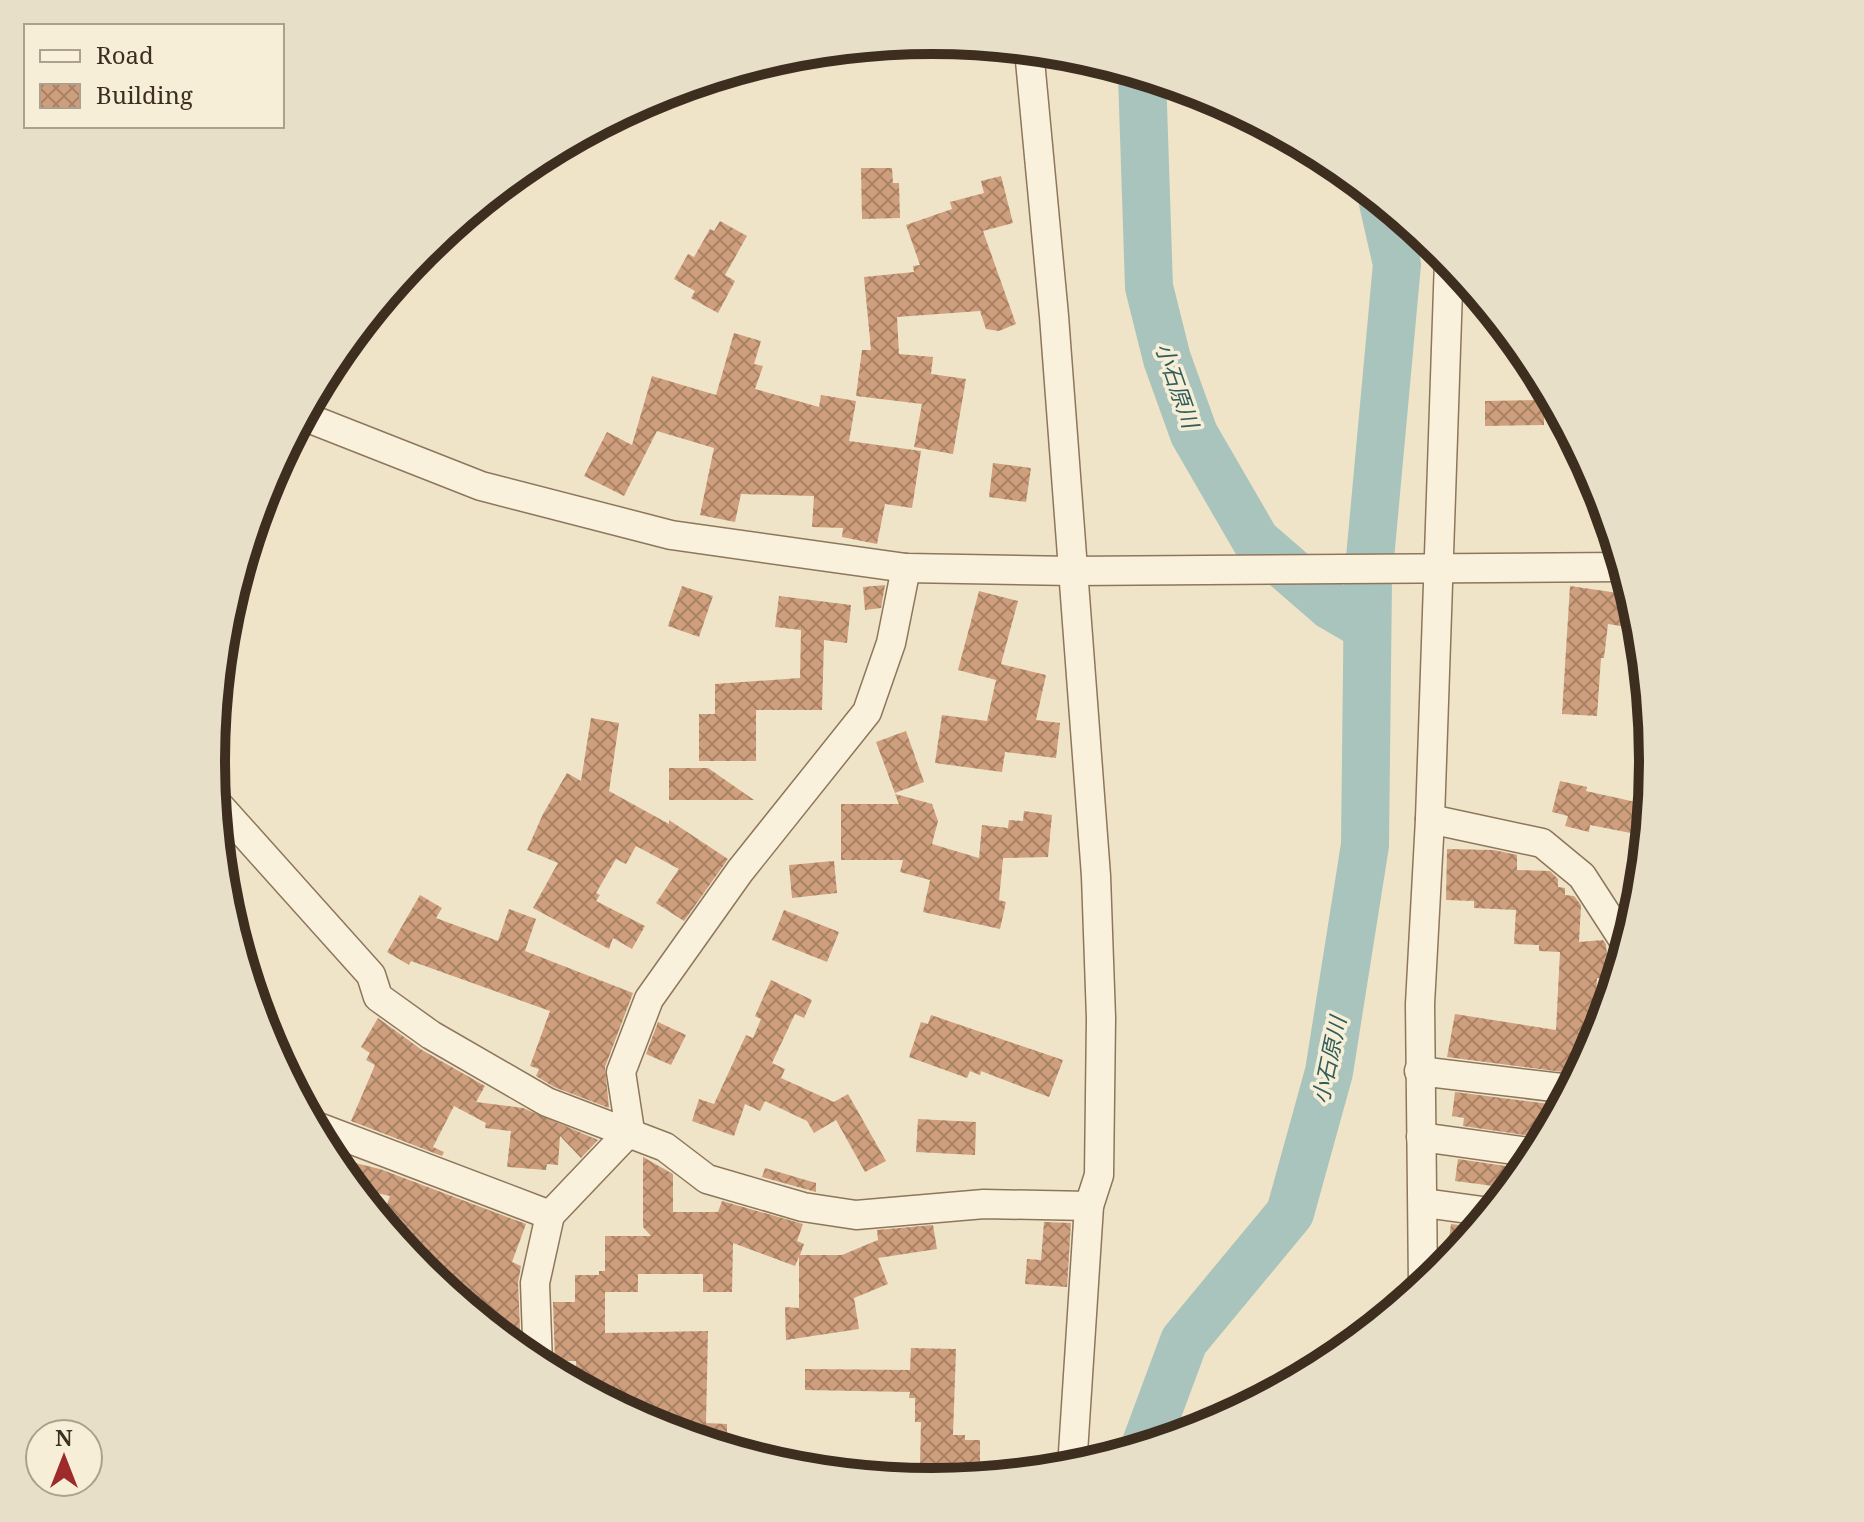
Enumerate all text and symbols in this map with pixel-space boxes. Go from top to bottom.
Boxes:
legend [24,24,284,128]
text: Road [96,38,154,71]
text: Building [96,78,193,111]
water label: 小石原川 [1149,339,1207,433]
water label: 小石原川 [1304,1012,1352,1106]
north arrow [24,1418,104,1498]
text: N [55,1422,73,1452]

